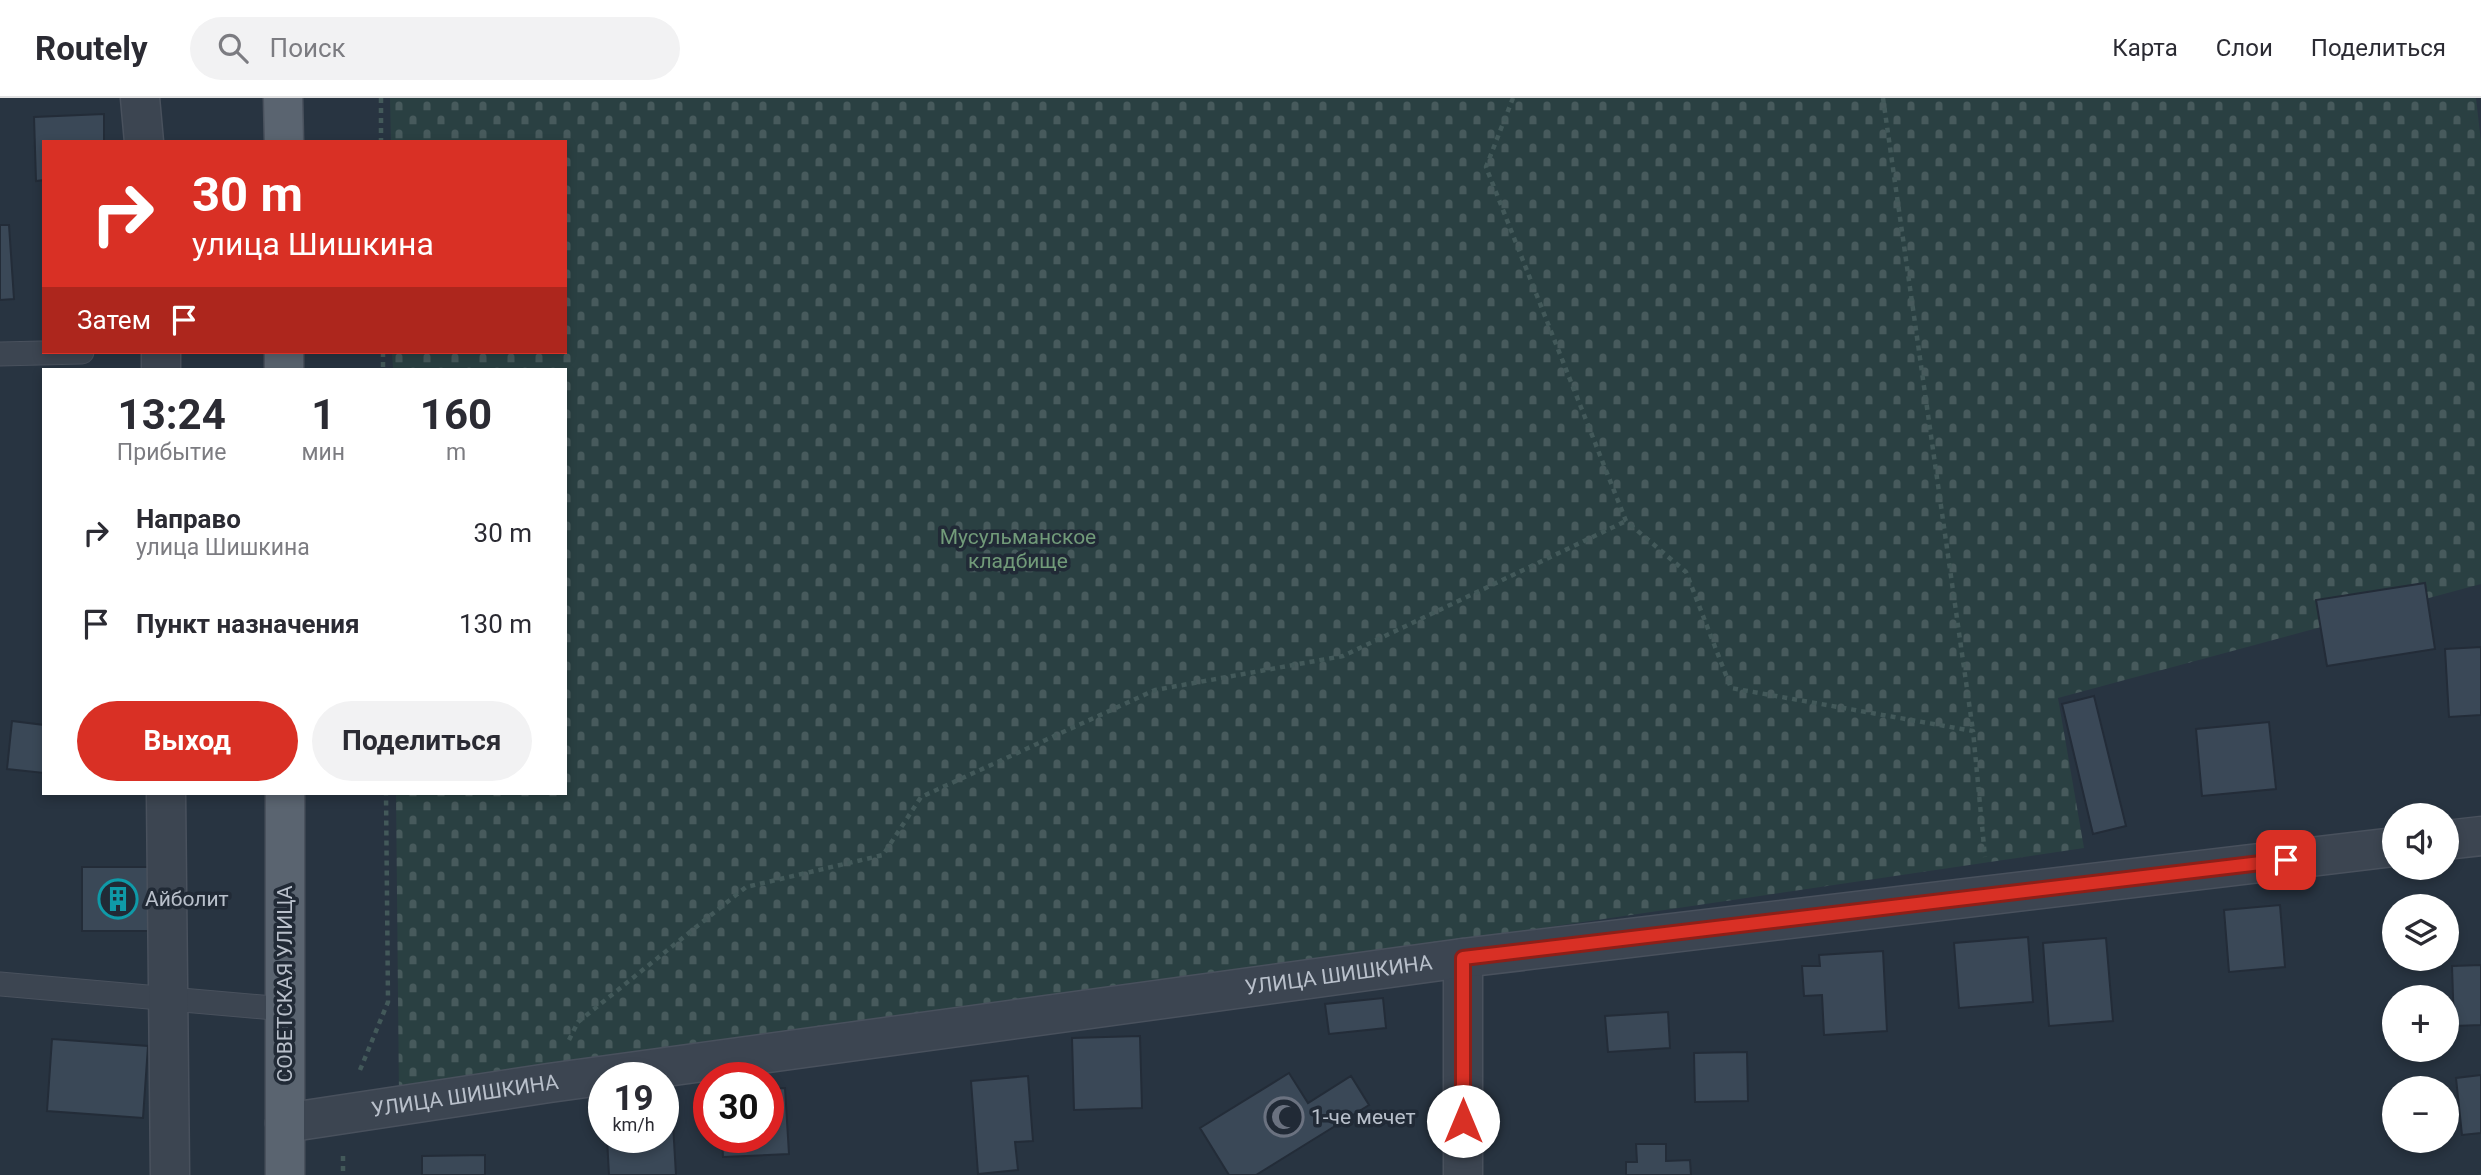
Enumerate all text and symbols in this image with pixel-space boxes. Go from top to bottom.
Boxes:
search box [190,17,680,80]
text: Routely [35,29,148,68]
icon: search [214,29,252,67]
text: Поиск [270,33,346,63]
text: Карта [2112,34,2178,62]
text: Слои [2216,34,2273,62]
text: Поделиться [2311,34,2446,62]
text: 30 m [192,166,303,223]
icon: right [77,168,168,259]
text: улица Шишкина [192,225,434,263]
icon: arrive [165,301,203,339]
text: Затем [77,305,151,335]
text: 13:24 [118,390,226,439]
text: 1 [311,390,335,439]
text: 160 [420,390,492,439]
text: Прибытие [117,439,227,466]
text: мин [301,439,345,466]
text: m [446,439,466,466]
text: Направо [136,504,241,534]
icon: right [77,514,115,552]
text: 30 m [474,518,532,548]
park label: Мусульманское кладбище [940,525,1096,573]
text: улица Шишкина [136,534,310,561]
icon: arrive [77,605,115,643]
text: Пункт назначения [136,609,360,639]
text: 130 m [459,609,532,639]
button: Выход [77,701,298,781]
button: Поделиться [312,701,532,781]
map controls [2382,803,2459,1153]
button: sound [2382,803,2459,880]
pin [2256,830,2316,890]
icon: arrive [2267,841,2305,879]
building icon: Айболит [97,878,139,920]
street label: СОВЕТСКАЯ УЛИЦА [273,885,297,1082]
place label: Айболит [145,887,229,911]
button: layers [2382,894,2459,971]
street label: УЛИЦА ШИШКИНА [1243,950,1434,1000]
button: + [2382,985,2459,1062]
speed limit sign: 30 [693,1062,784,1153]
street label: УЛИЦА ШИШКИНА [370,1070,560,1122]
button: − [2382,1076,2459,1153]
text: 19 [613,1078,654,1119]
position arrow [1426,1084,1500,1158]
mosque icon: 1-че мечет [1263,1096,1305,1138]
place label: 1-че мечет [1311,1105,1416,1129]
text: km/h [612,1114,655,1135]

